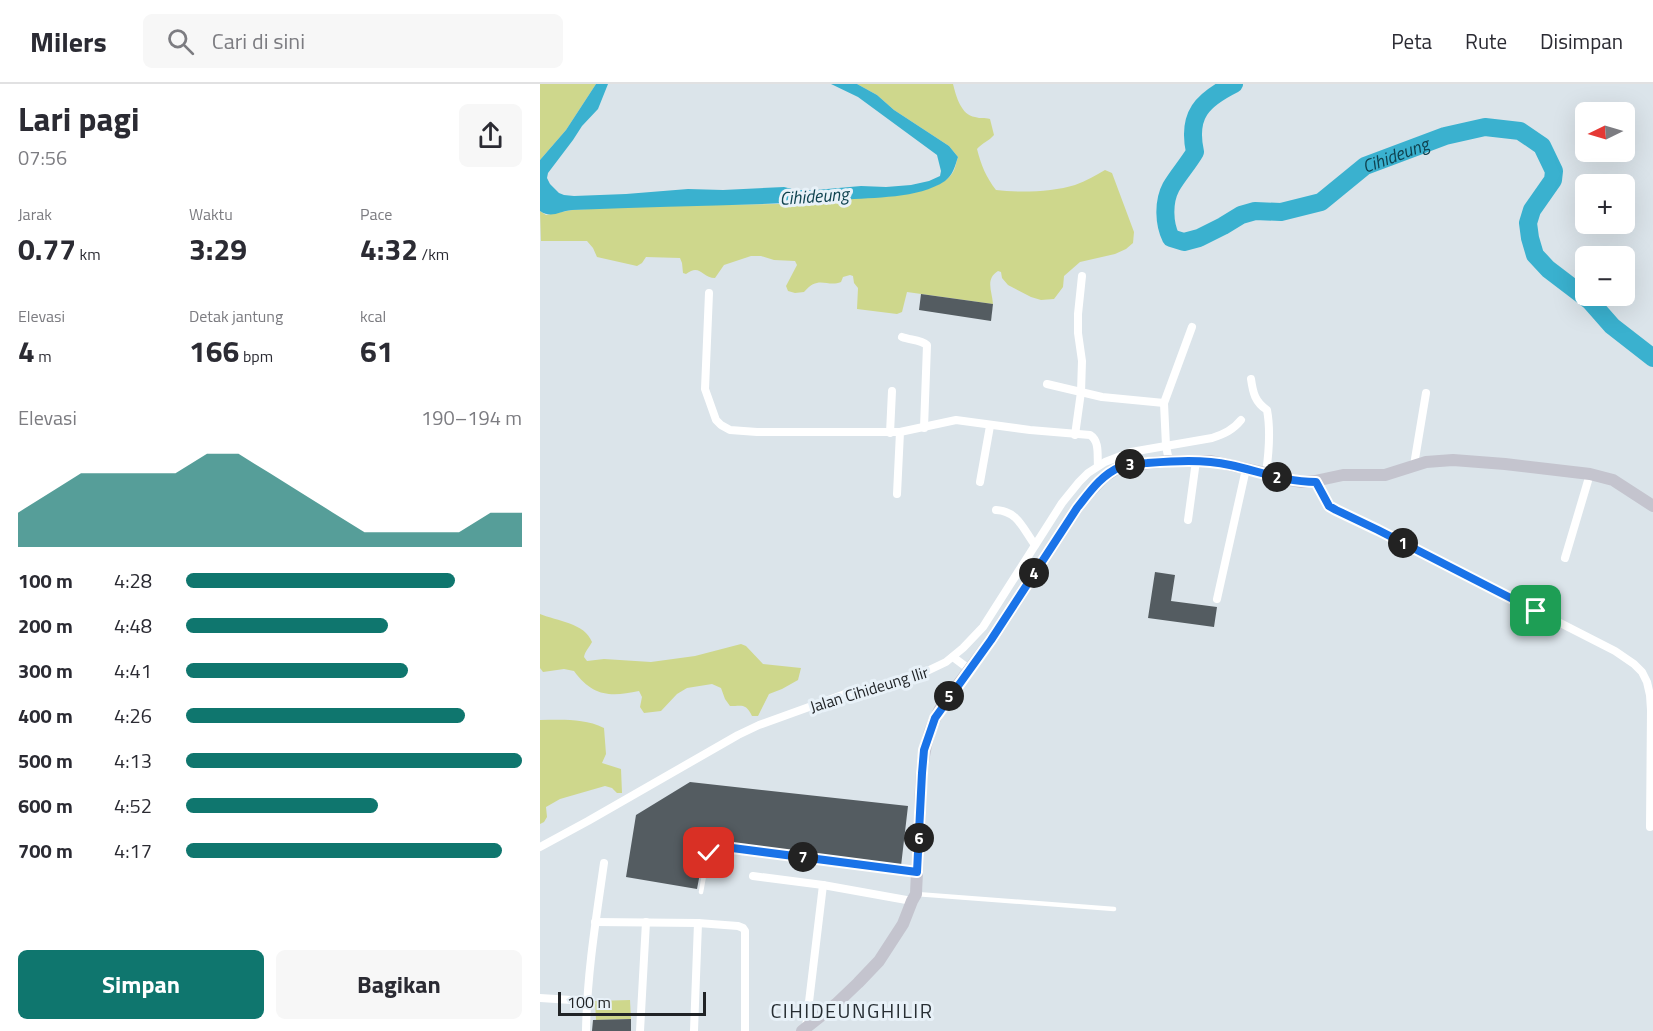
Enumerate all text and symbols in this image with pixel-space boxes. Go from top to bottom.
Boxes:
search box [143,14,563,68]
text: Milers [30,20,107,63]
text: Cari di sini [212,24,305,58]
icon: search [164,25,197,58]
text: Peta [1391,25,1432,57]
text: Rute [1465,25,1507,57]
text: Disimpan [1540,25,1623,57]
text: Lari pagi [18,94,139,144]
north arrow [1575,102,1635,162]
map controls [1575,102,1635,306]
button: share [459,104,522,167]
water label: Cihideung [1358,129,1435,179]
text: 07:56 [18,142,67,173]
button: + [1575,174,1635,234]
water label: Cihideung [779,180,852,212]
text: Jarak [18,202,52,226]
text: Waktu [189,202,233,226]
text: Pace [360,202,392,226]
text: 0.77 [18,226,76,272]
text: 3:29 [189,226,247,272]
text: 4:32 [360,226,418,272]
text: km [76,242,101,266]
text: /km [418,242,449,266]
button: − [1575,246,1635,306]
text: Elevasi [18,304,65,328]
text: Detak jantung [189,304,283,328]
text: kcal [360,304,386,328]
text: 4 [18,328,35,374]
text: 166 [189,328,239,374]
text: 61 [360,328,394,374]
text: m [35,344,52,368]
text: bpm [239,344,273,368]
text: Elevasi [18,402,77,433]
text: 190–194 m [421,402,522,433]
pin: 3 [1115,449,1145,479]
text: 3 [1126,452,1134,476]
pin: 2 [1262,462,1292,492]
text: 2 [1273,465,1281,489]
pin: 1 [1388,528,1418,558]
text: 1 [1399,531,1407,555]
pin: 4 [1019,558,1049,588]
text: 4 [1030,561,1038,585]
text: 100 m [18,565,73,596]
text: 4:28 [114,565,152,596]
pin [1510,585,1561,636]
icon: arrive [1519,594,1552,627]
text: 200 m [18,610,73,641]
text: 4:48 [114,610,152,641]
text: 300 m [18,655,73,686]
text: 4:41 [114,655,152,686]
street label: Jalan Cihideung Ilir [807,659,932,718]
pin: 5 [934,681,964,711]
text: 5 [945,684,953,708]
text: 400 m [18,700,73,731]
text: 4:26 [114,700,152,731]
text: 500 m [18,745,73,776]
text: 4:13 [114,745,152,776]
text: 600 m [18,790,73,821]
text: 4:52 [114,790,152,821]
pin: 6 [904,823,934,853]
text: 6 [915,826,923,850]
pin [683,827,734,878]
text: 700 m [18,835,73,866]
text: 4:17 [114,835,152,866]
icon: check [692,836,725,869]
pin: 7 [788,842,818,872]
text: 7 [799,845,807,869]
button: Simpan [18,950,264,1019]
button: Bagikan [276,950,522,1019]
scale bar [558,989,706,1016]
text: 100 m [567,990,611,1014]
district label: CIHIDEUNGHILIR [770,995,934,1026]

